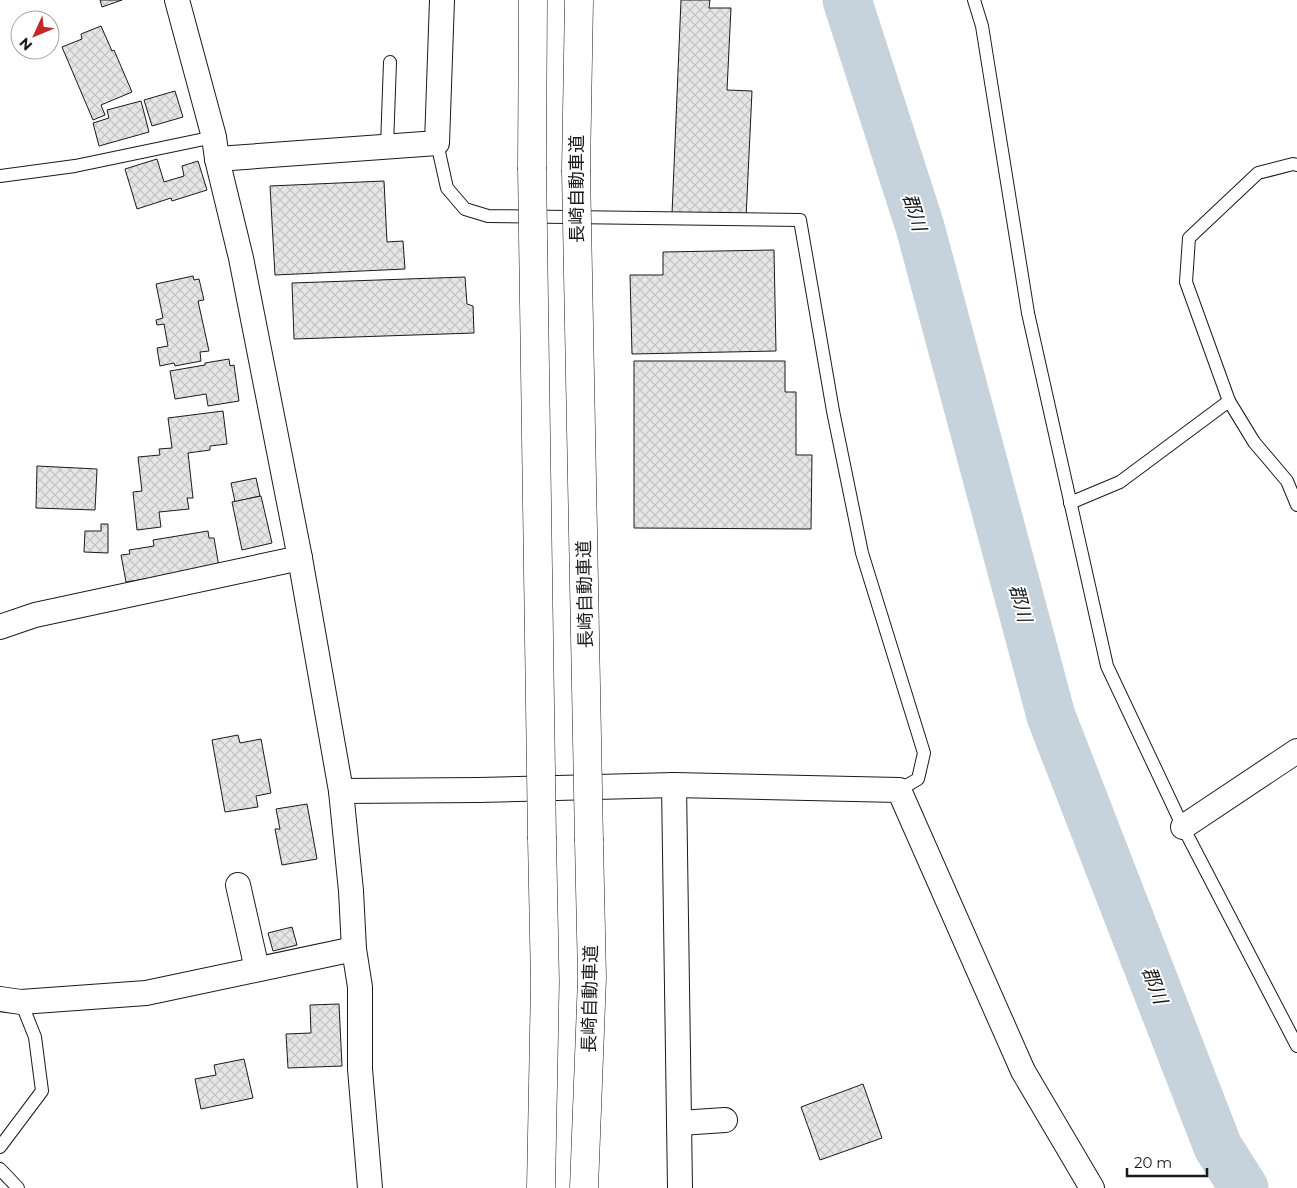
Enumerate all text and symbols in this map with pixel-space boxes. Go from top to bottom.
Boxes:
north arrow [10,10,60,60]
text: N [15,34,36,54]
street label: 長崎自動車道 [566,135,588,243]
water label: 郡川 [898,191,932,236]
street label: 長崎自動車道 [573,540,597,648]
water label: 郡川 [1004,582,1037,626]
street label: 長崎自動車道 [578,945,602,1053]
water label: 郡川 [1137,963,1173,1009]
scale bar [1127,1146,1207,1178]
text: 20 m [1134,1153,1172,1172]

